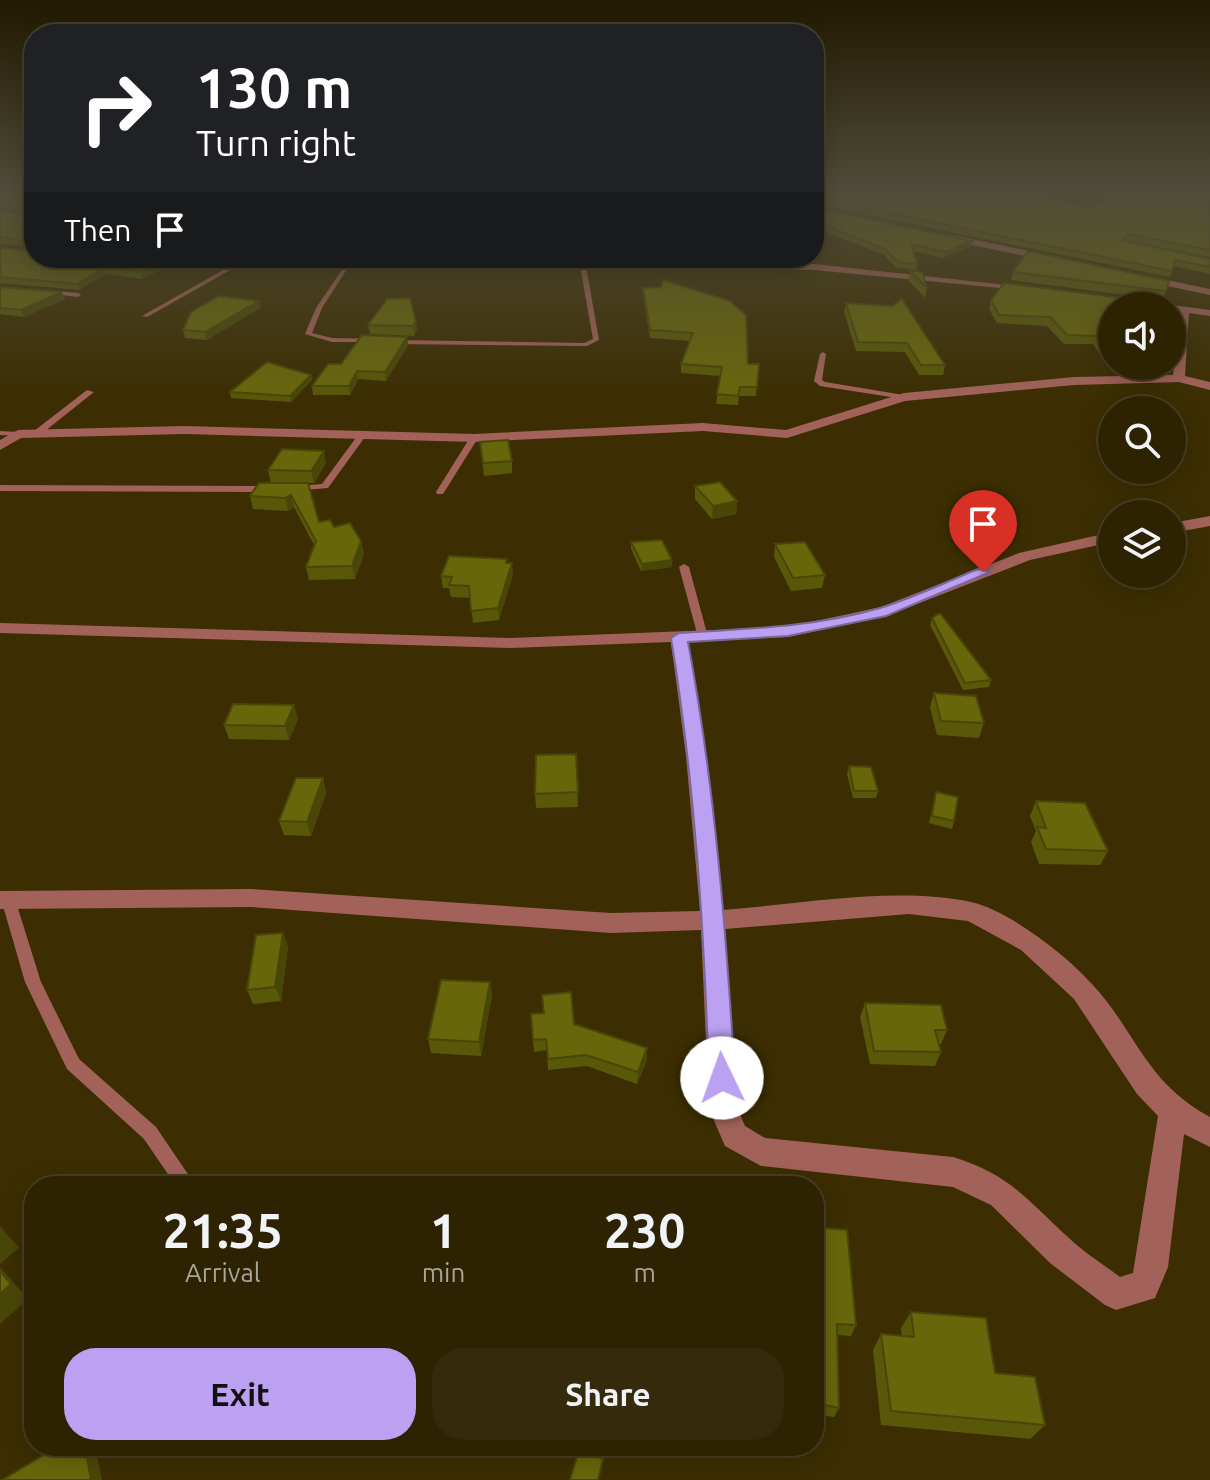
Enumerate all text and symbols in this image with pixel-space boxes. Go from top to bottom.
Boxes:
icon: right [64,56,168,160]
text: 130 m [196,56,352,119]
text: Turn right [196,122,356,163]
icon: arrive [148,208,192,252]
text: Then [64,213,132,247]
map controls [1098,292,1186,588]
button: sound [1098,292,1186,380]
button: search [1098,396,1186,484]
pin [949,490,1017,572]
button: layers [1098,500,1186,588]
icon: arrive [961,502,1005,546]
position arrow [680,1036,764,1120]
text: 21:35 [163,1203,283,1257]
text: 1 [430,1203,457,1257]
text: 230 [604,1203,685,1257]
text: Arrival [185,1258,261,1287]
text: min [422,1258,465,1287]
text: m [633,1258,656,1287]
button: Exit [64,1348,416,1440]
button: Share [432,1348,784,1440]

